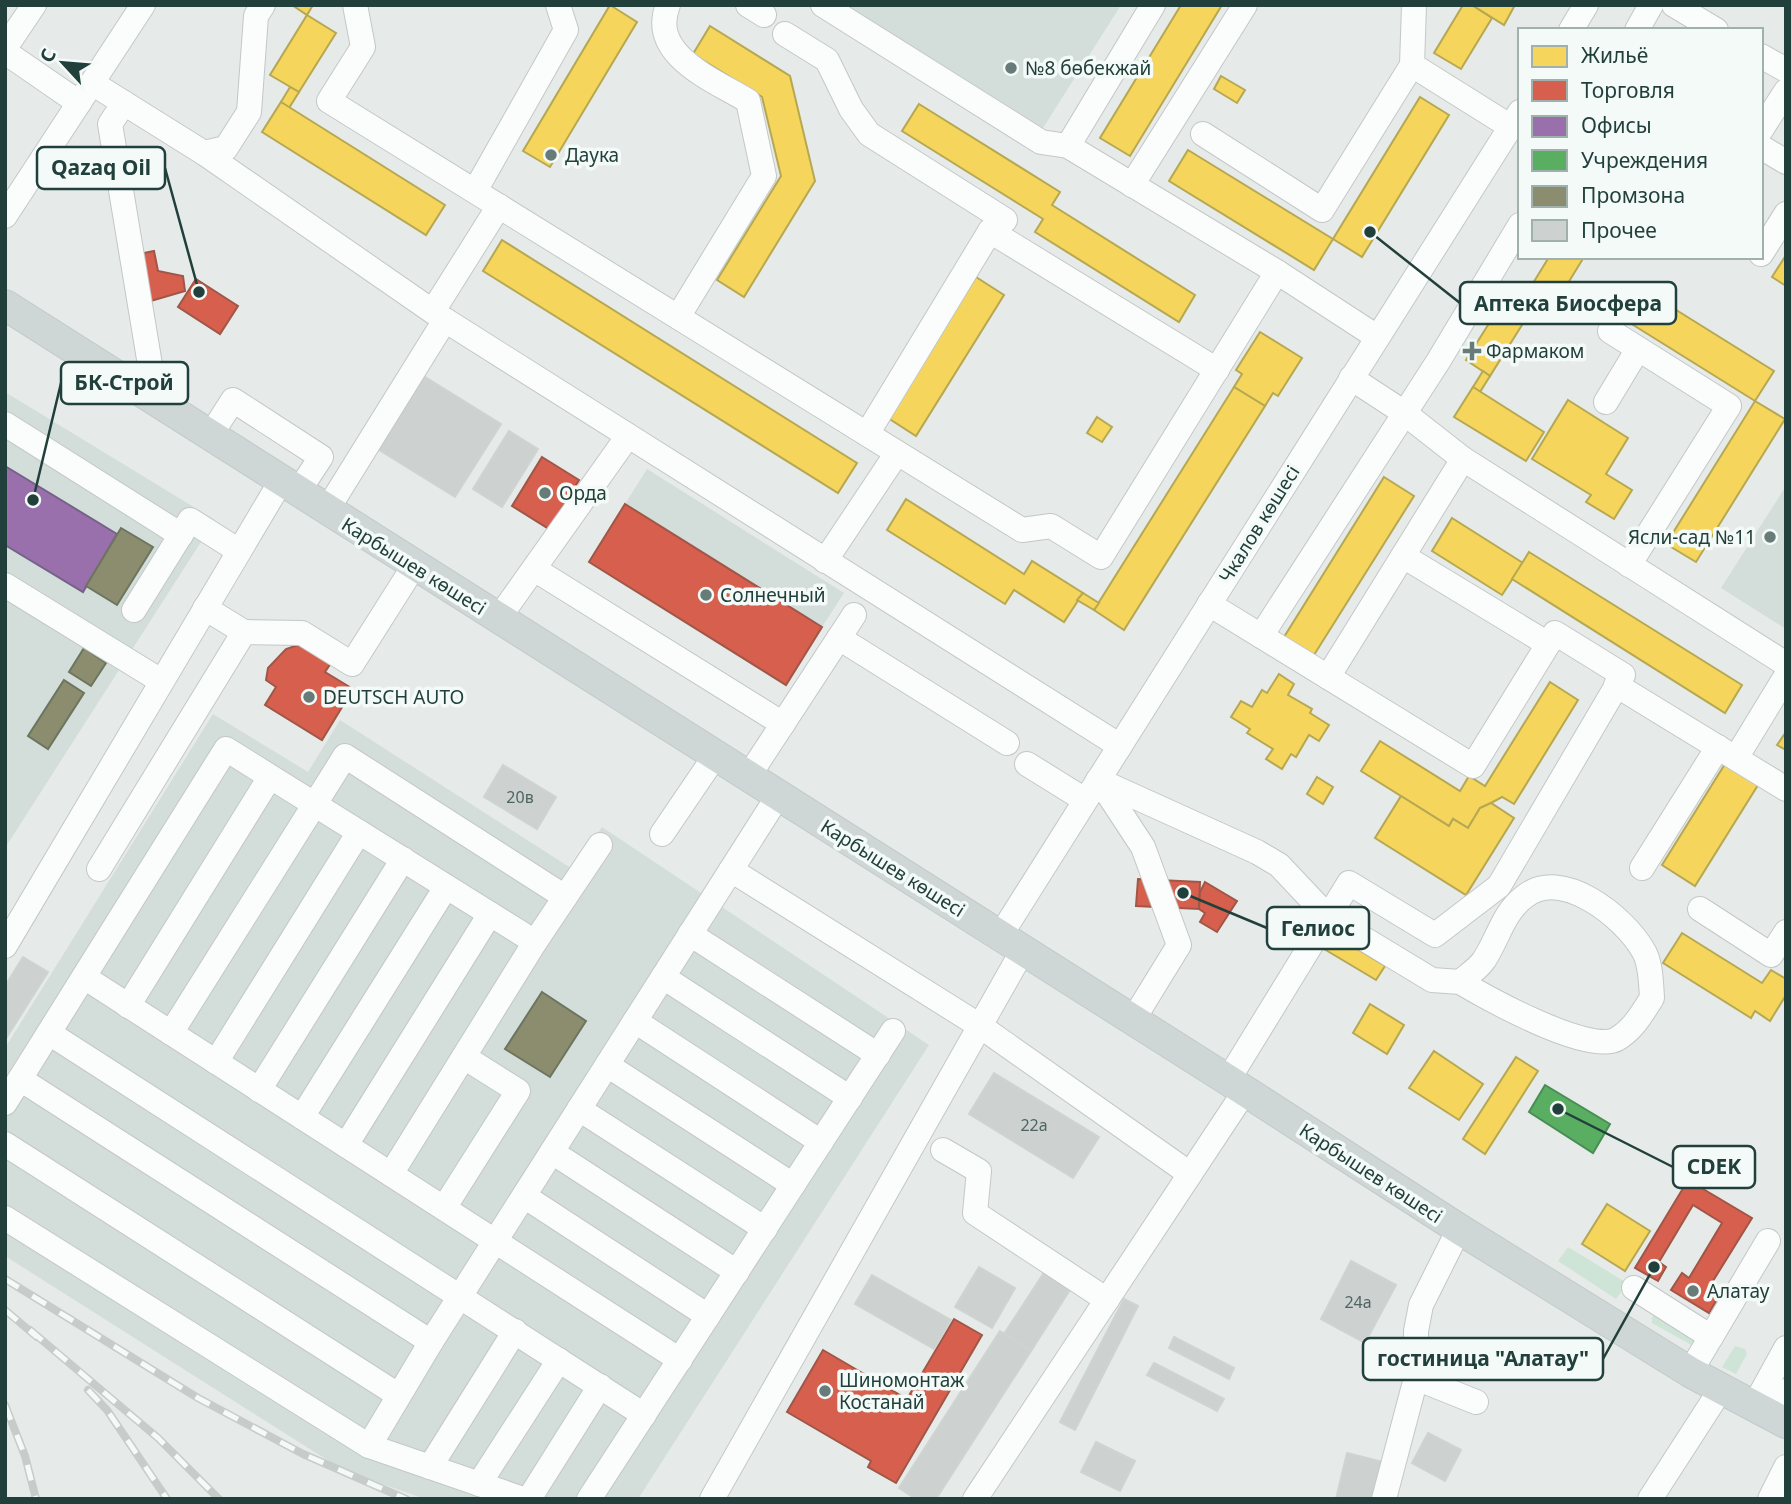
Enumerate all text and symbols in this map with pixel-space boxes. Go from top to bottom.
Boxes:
north arrow [28,28,98,98]
legend [1518,28,1763,259]
text: Жильё [1581,41,1648,69]
text: С [33,44,62,67]
place label: №8 бөбекжай [1025,55,1151,81]
marker: №8 бөбекжай [1003,60,1019,76]
text: Торговля [1581,76,1675,104]
text: Офисы [1581,111,1652,139]
place label: Даука [565,142,619,168]
text: Учреждения [1581,146,1708,174]
callout: Qazaq Oil [37,147,165,189]
marker: Даука [543,147,559,163]
text: Qazaq Oil [51,153,151,181]
text: Промзона [1581,181,1685,209]
text: Прочее [1581,216,1657,244]
callout: Аптека Биосфера [1460,282,1676,324]
text: Аптека Биосфера [1474,289,1662,317]
place label: Фармаком [1486,338,1584,364]
marker: Фармаком [1464,343,1480,359]
callout: БК-Строй [61,362,188,404]
text: БК-Строй [74,368,174,396]
street label: Чкалов көшесі [1212,460,1306,588]
place label: Орда [559,480,607,506]
marker: Орда [537,485,553,501]
street label: Карбышев көшесі [337,511,491,621]
place label: Ясли-сад №11 [1628,524,1756,550]
marker: Ясли-сад №11 [1762,529,1778,545]
place label: Солнечный [720,582,826,608]
marker: Солнечный [698,587,714,603]
place label: DEUTSCH AUTO [323,684,464,710]
marker: DEUTSCH AUTO [301,689,317,705]
house number: 20в [506,786,534,808]
street label: Карбышев көшесі [816,813,970,923]
callout: Гелиос [1267,907,1369,949]
text: Гелиос [1281,914,1355,942]
house number: 22а [1020,1114,1048,1136]
street label: Карбышев көшесі [1294,1117,1448,1229]
callout: CDEK [1673,1146,1755,1188]
text: CDEK [1687,1152,1741,1180]
place label: Алатау [1707,1278,1770,1304]
marker: Алатау [1685,1283,1701,1299]
house number: 24а [1344,1291,1372,1313]
callout: гостиница "Алатау" [1363,1338,1603,1380]
text: гостиница "Алатау" [1377,1344,1589,1372]
place label: Шиномонтаж Костанай [839,1367,965,1415]
marker: Шиномонтаж Костанай [817,1383,833,1399]

